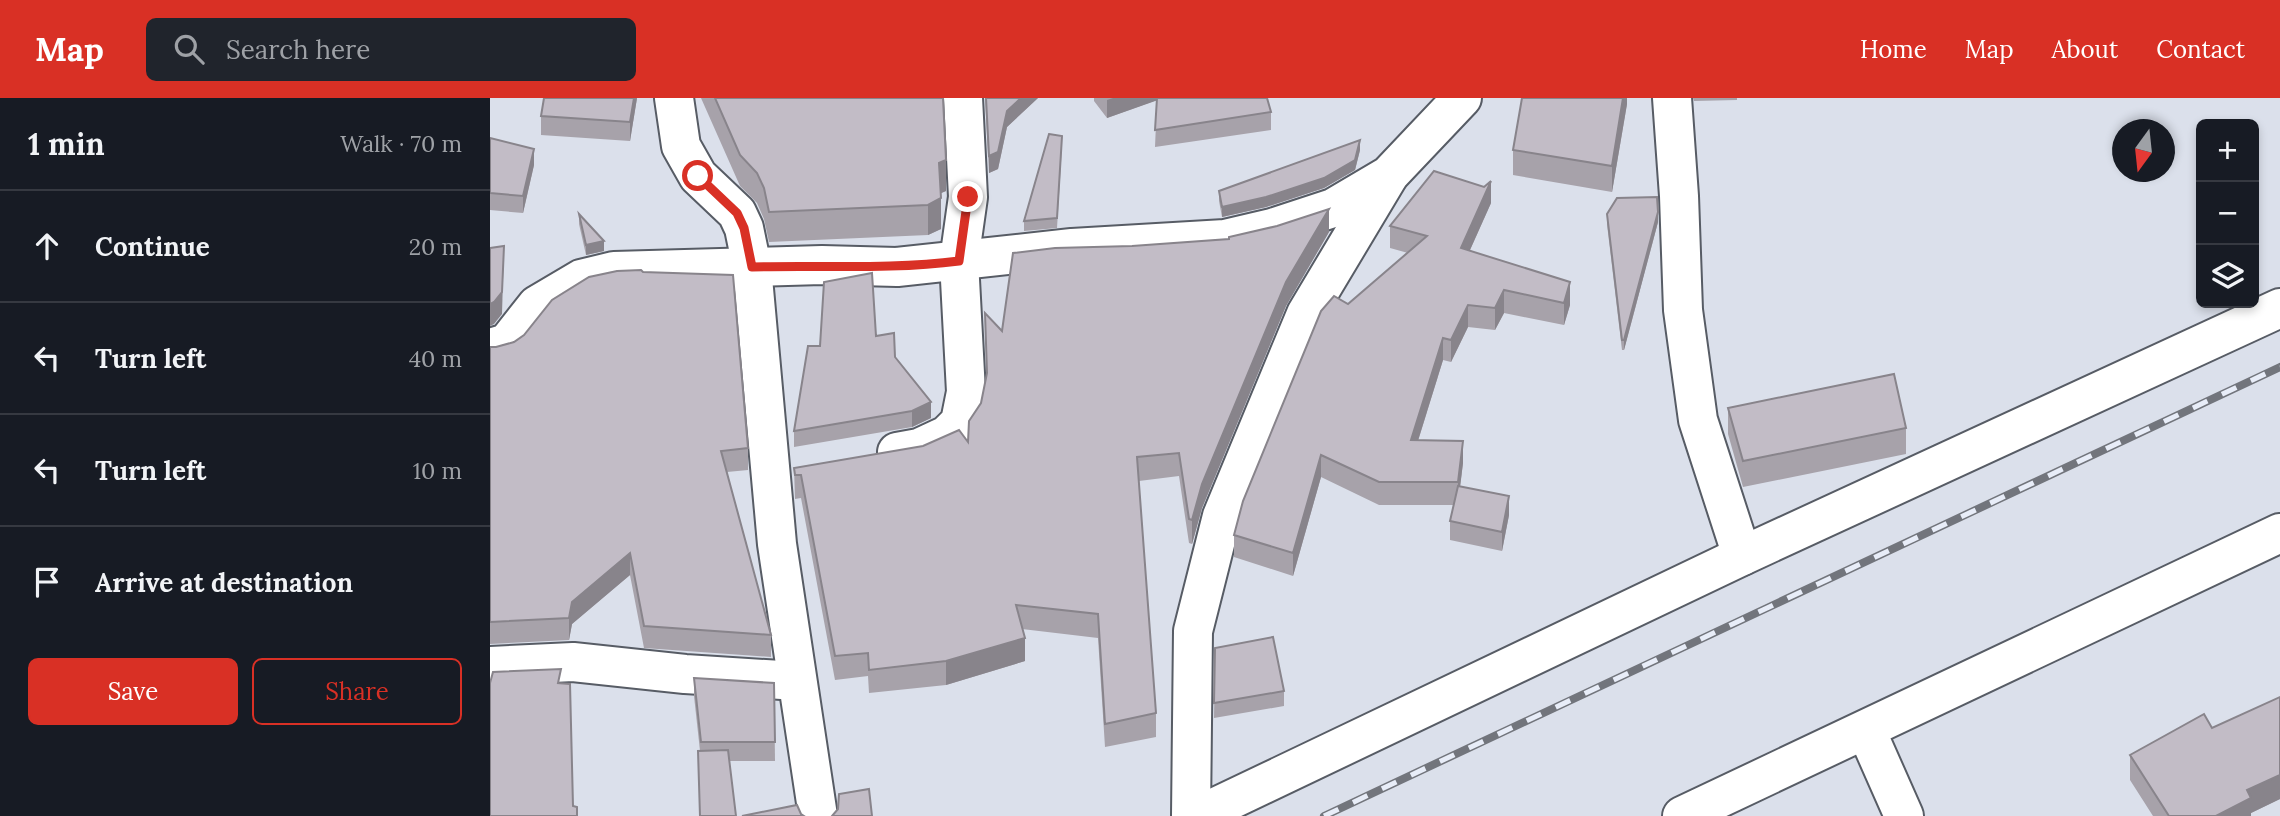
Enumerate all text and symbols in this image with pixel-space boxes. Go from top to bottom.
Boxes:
search box [146,18,636,81]
text: Map [35,28,104,70]
icon: search [170,30,208,68]
text: Search here [226,33,370,66]
text: Home [1860,34,1927,65]
text: Map [1965,34,2014,65]
text: About [2052,34,2118,65]
text: Contact [2156,34,2245,65]
north arrow [2112,119,2175,182]
map controls [2196,119,2259,308]
button: + [2196,119,2259,182]
text: 1 min [28,125,105,163]
text: Walk · 70 m [340,129,462,158]
route start [682,160,713,191]
route end [952,181,983,212]
button: − [2196,182,2259,245]
icon: ahead [28,227,66,265]
text: Continue [95,230,210,263]
text: 20 m [409,232,462,261]
button: layers [2196,245,2259,308]
icon: left [28,339,66,377]
text: Turn left [95,342,206,375]
text: 40 m [409,344,462,373]
icon: left [28,451,66,489]
text: Turn left [95,454,206,487]
text: 10 m [413,456,462,485]
icon: arrive [28,563,66,601]
text: Arrive at destination [95,566,353,599]
button: Save [28,658,238,725]
button: Share [252,658,462,725]

